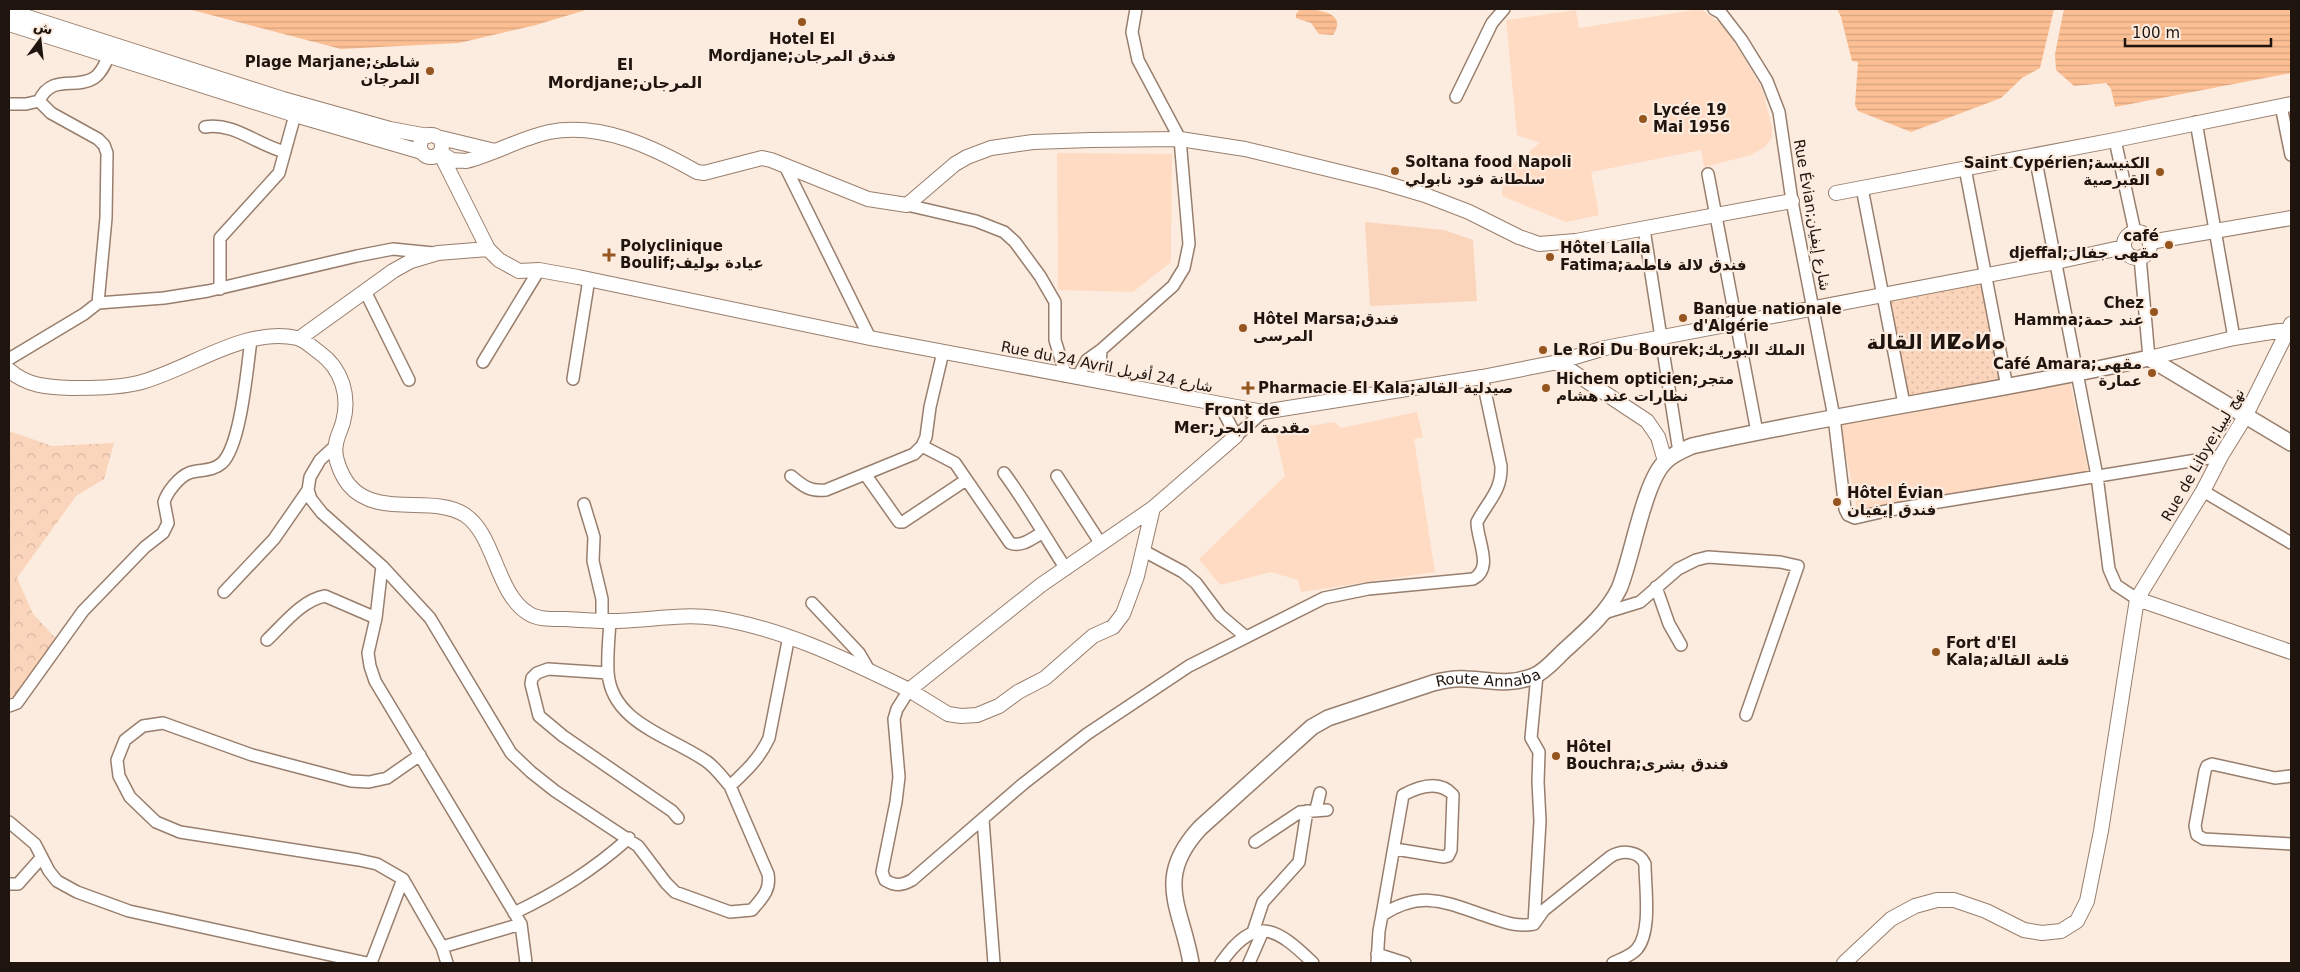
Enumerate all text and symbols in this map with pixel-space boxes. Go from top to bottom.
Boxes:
north arrow [15,15,65,65]
scale bar [2125,15,2271,47]
marker: Hotel El Mordjane;فندق المرجان [796,16,808,28]
text: ش [32,17,55,38]
text: 100 m [2132,24,2180,42]
place label: Hotel El Mordjane;فندق المرجان [708,30,896,65]
place label: Plage Marjane;شاطئ المرجان [245,53,420,88]
district label: El Mordjane;المرجان [548,55,702,92]
marker: Plage Marjane;شاطئ المرجان [424,65,436,77]
place label: Lycée 19 Mai 1956 [1653,101,1730,136]
marker: Lycée 19 Mai 1956 [1637,113,1649,125]
street label: Rue Évian;شارع إيفيان [1790,138,1835,292]
place label: Soltana food Napoli سلطانة فود نابولي [1405,153,1572,188]
place label: Saint Cypérien;الكنيسة القبرصية [1964,154,2150,189]
marker: Soltana food Napoli سلطانة فود نابولي [1389,165,1401,177]
marker: Saint Cypérien;الكنيسة القبرصية [2154,166,2166,178]
place label: café djeffal;مقهى جفال [2009,227,2159,262]
place label: Polyclinique Boulif;عيادة بوليف [620,237,764,272]
place label: Hôtel Lalla Fatima;فندق لالة فاطمة [1560,239,1747,274]
marker: café djeffal;مقهى جفال [2163,239,2175,251]
marker: Polyclinique Boulif;عيادة بوليف [602,248,616,262]
marker: Hôtel Lalla Fatima;فندق لالة فاطمة [1544,251,1556,263]
place label: Chez Hamma;عند حمة [2014,294,2144,329]
place label: Banque nationale d'Algérie [1693,300,1842,335]
marker: Chez Hamma;عند حمة [2148,306,2160,318]
place label: Hôtel Marsa;فندق المرسى [1253,310,1399,345]
marker: Banque nationale d'Algérie [1677,312,1689,324]
marker: Hôtel Marsa;فندق المرسى [1237,322,1249,334]
district label: القالة ⵍⵇⴰⵍⴰ [1867,330,2005,354]
street label: Rue du 24 Avril شارع 24 أفريل [999,337,1215,396]
place label: Le Roi Du Bourek;الملك البوريك [1553,341,1805,359]
marker: Le Roi Du Bourek;الملك البوريك [1537,344,1549,356]
place label: Café Amara;مقهى عمارة [1993,355,2142,390]
marker: Café Amara;مقهى عمارة [2146,367,2158,379]
place label: Hichem opticien;متجر نظارات عند هشام [1556,370,1734,405]
place label: Pharmacie El Kala;صيدلية القالة [1258,379,1513,397]
marker: Pharmacie El Kala;صيدلية القالة [1242,382,1254,394]
marker: Hichem opticien;متجر نظارات عند هشام [1540,382,1552,394]
street label: Rue de Libye;نهج ليبيا [2158,385,2248,525]
district label: Front de Mer;مقدمة البحر [1174,400,1310,437]
place label: Hôtel Évian فندق إيفيان [1847,483,1944,519]
marker: Hôtel Évian فندق إيفيان [1831,496,1843,508]
place label: Fort d'El Kala;قلعة القالة [1946,634,2070,669]
marker: Fort d'El Kala;قلعة القالة [1930,646,1942,658]
street label: Route Annaba [1434,665,1544,691]
place label: Hôtel Bouchra;فندق بشرى [1566,738,1729,773]
marker: Hôtel Bouchra;فندق بشرى [1550,750,1562,762]

